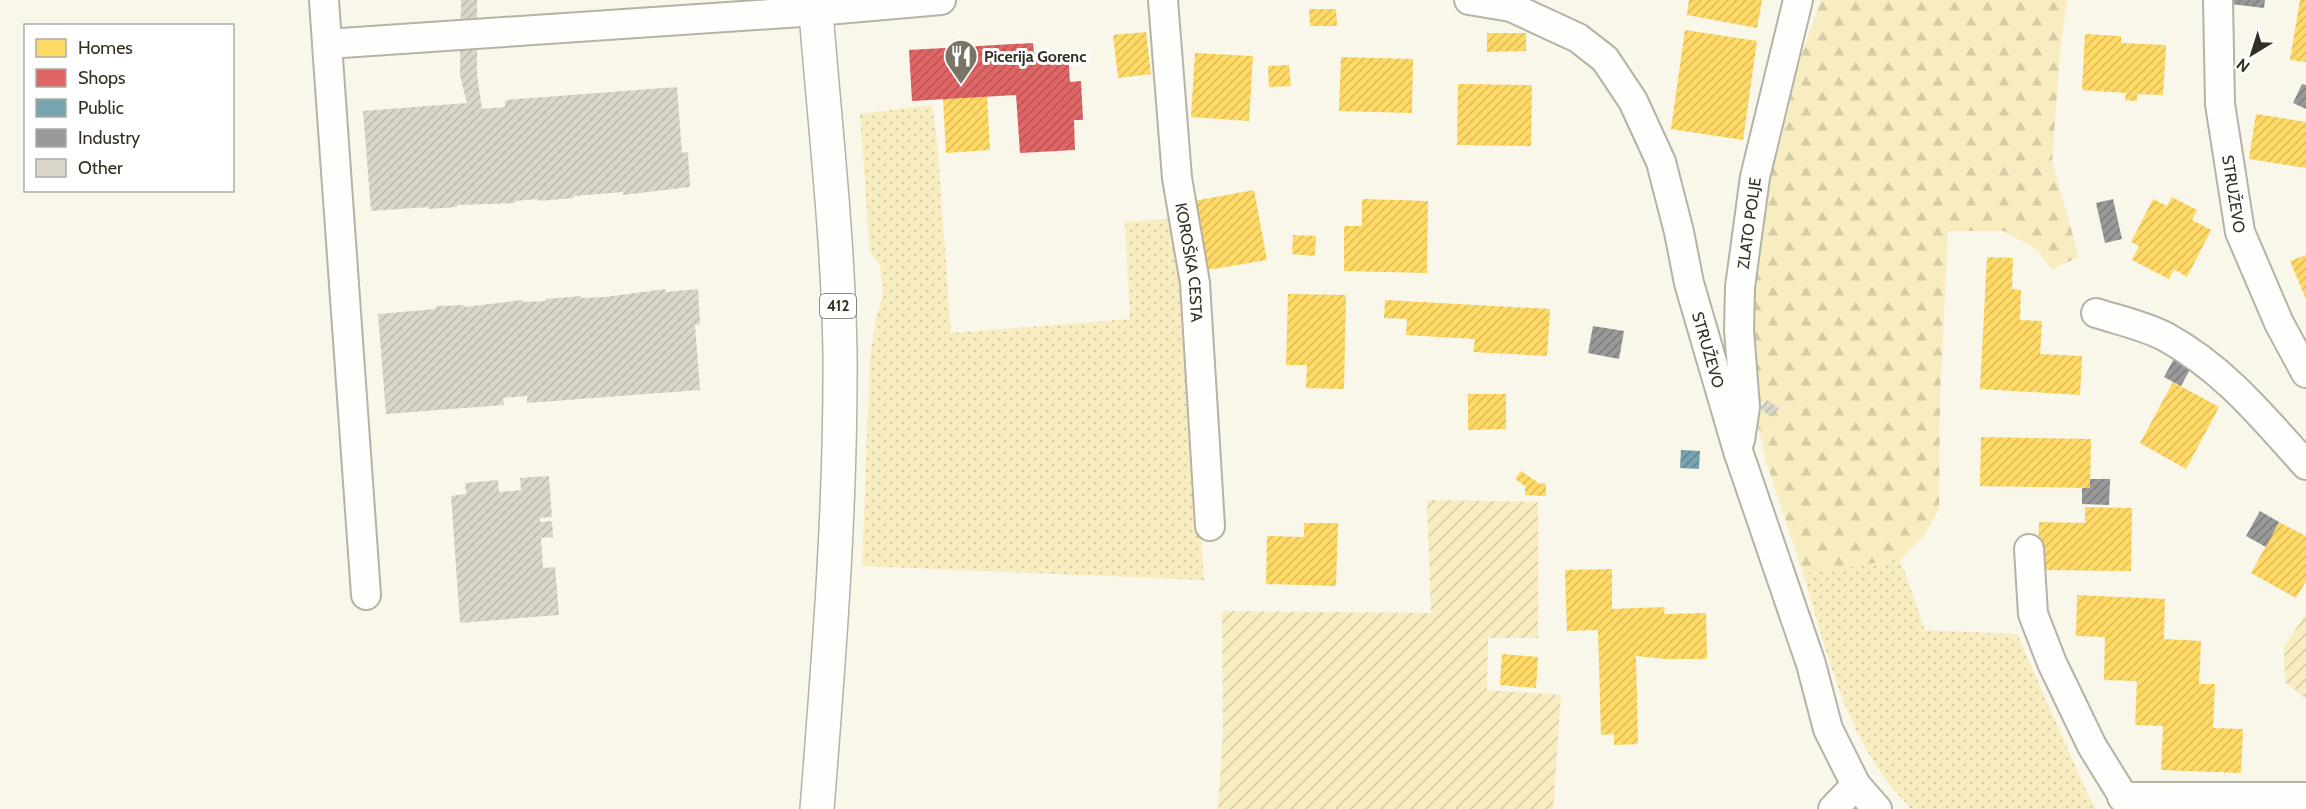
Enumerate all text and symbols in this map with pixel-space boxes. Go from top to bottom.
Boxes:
legend [24,24,234,192]
north arrow [2222,24,2282,84]
text: Homes [78,37,133,59]
restaurant icon: Picerija Gorenc [943,38,979,85]
place label: Picerija Gorenc [984,47,1086,66]
text: N [2233,54,2253,76]
text: Shops [78,67,126,89]
text: Public [78,97,124,119]
text: Industry [78,127,140,149]
street label: STRUŽEVO [2219,154,2250,234]
text: Other [78,157,123,179]
street label: ZLATO POLJE [1733,176,1764,270]
street label: KOROŠKA CESTA [1172,201,1207,323]
road number: 412 [820,294,856,318]
street label: STRUŽEVO [1688,309,1729,390]

